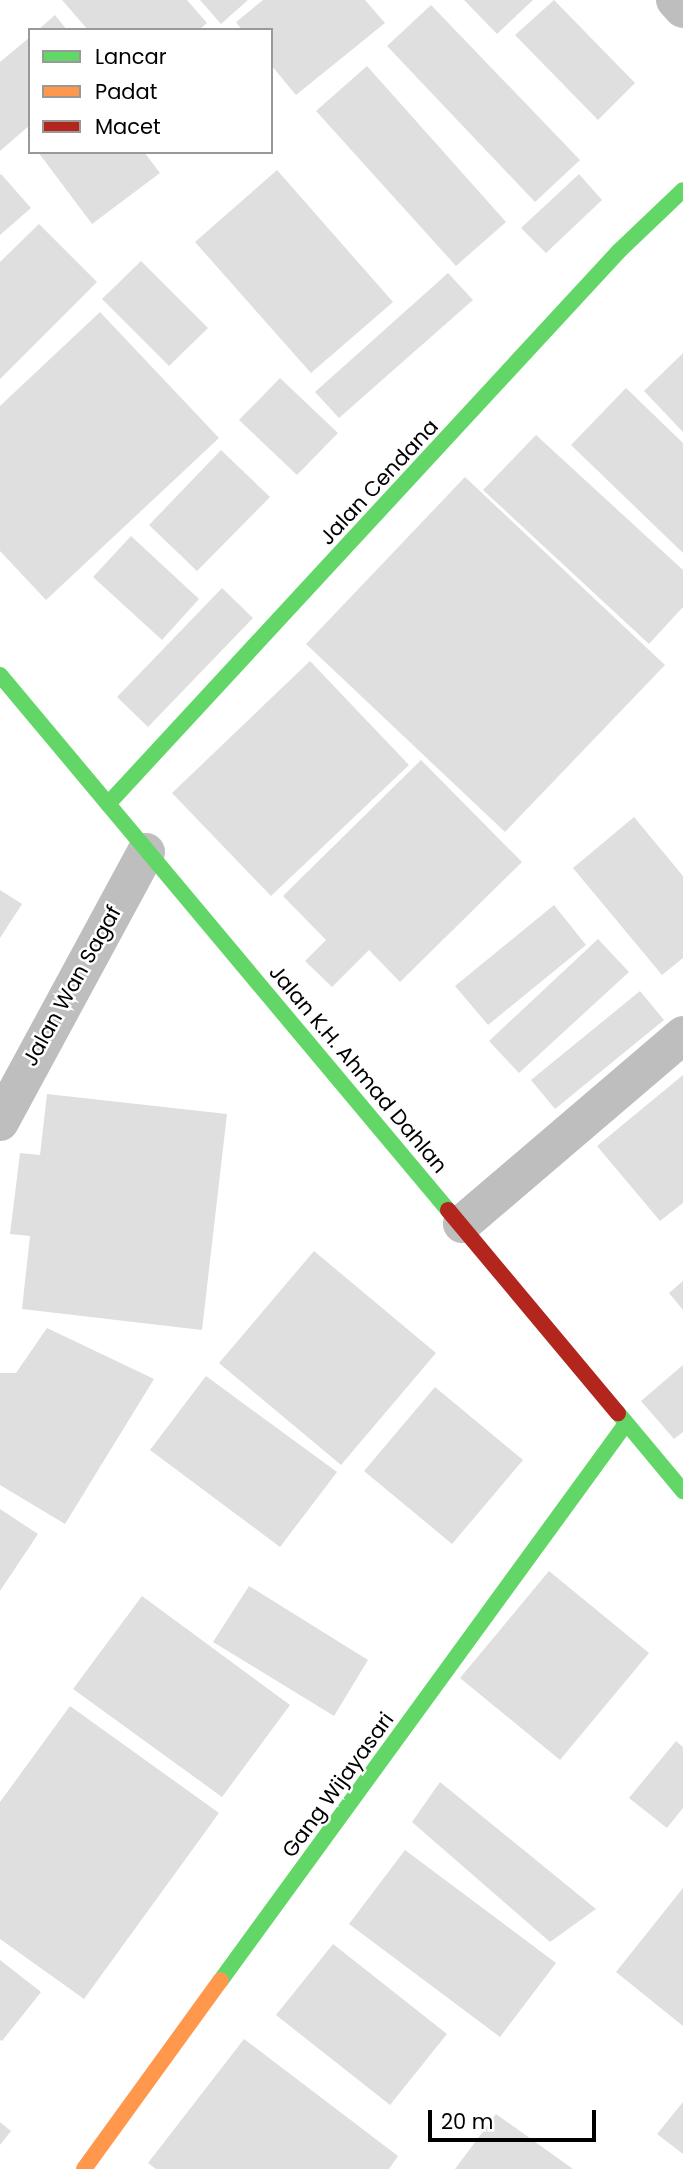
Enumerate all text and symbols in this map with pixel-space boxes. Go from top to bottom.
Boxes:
legend [28,28,273,154]
text: Lancar [95,42,166,71]
text: Padat [95,77,157,106]
text: Macet [95,112,161,141]
street label: Jalan Cendana [314,414,444,550]
street label: Jalan Wan Sagaf [18,901,126,1071]
street label: Jalan K.H. Ahmad Dahlan [264,960,452,1178]
street label: Gang Wijayasari [277,1708,399,1862]
scale bar [431,2096,599,2140]
text: 20 m [441,2107,494,2136]

